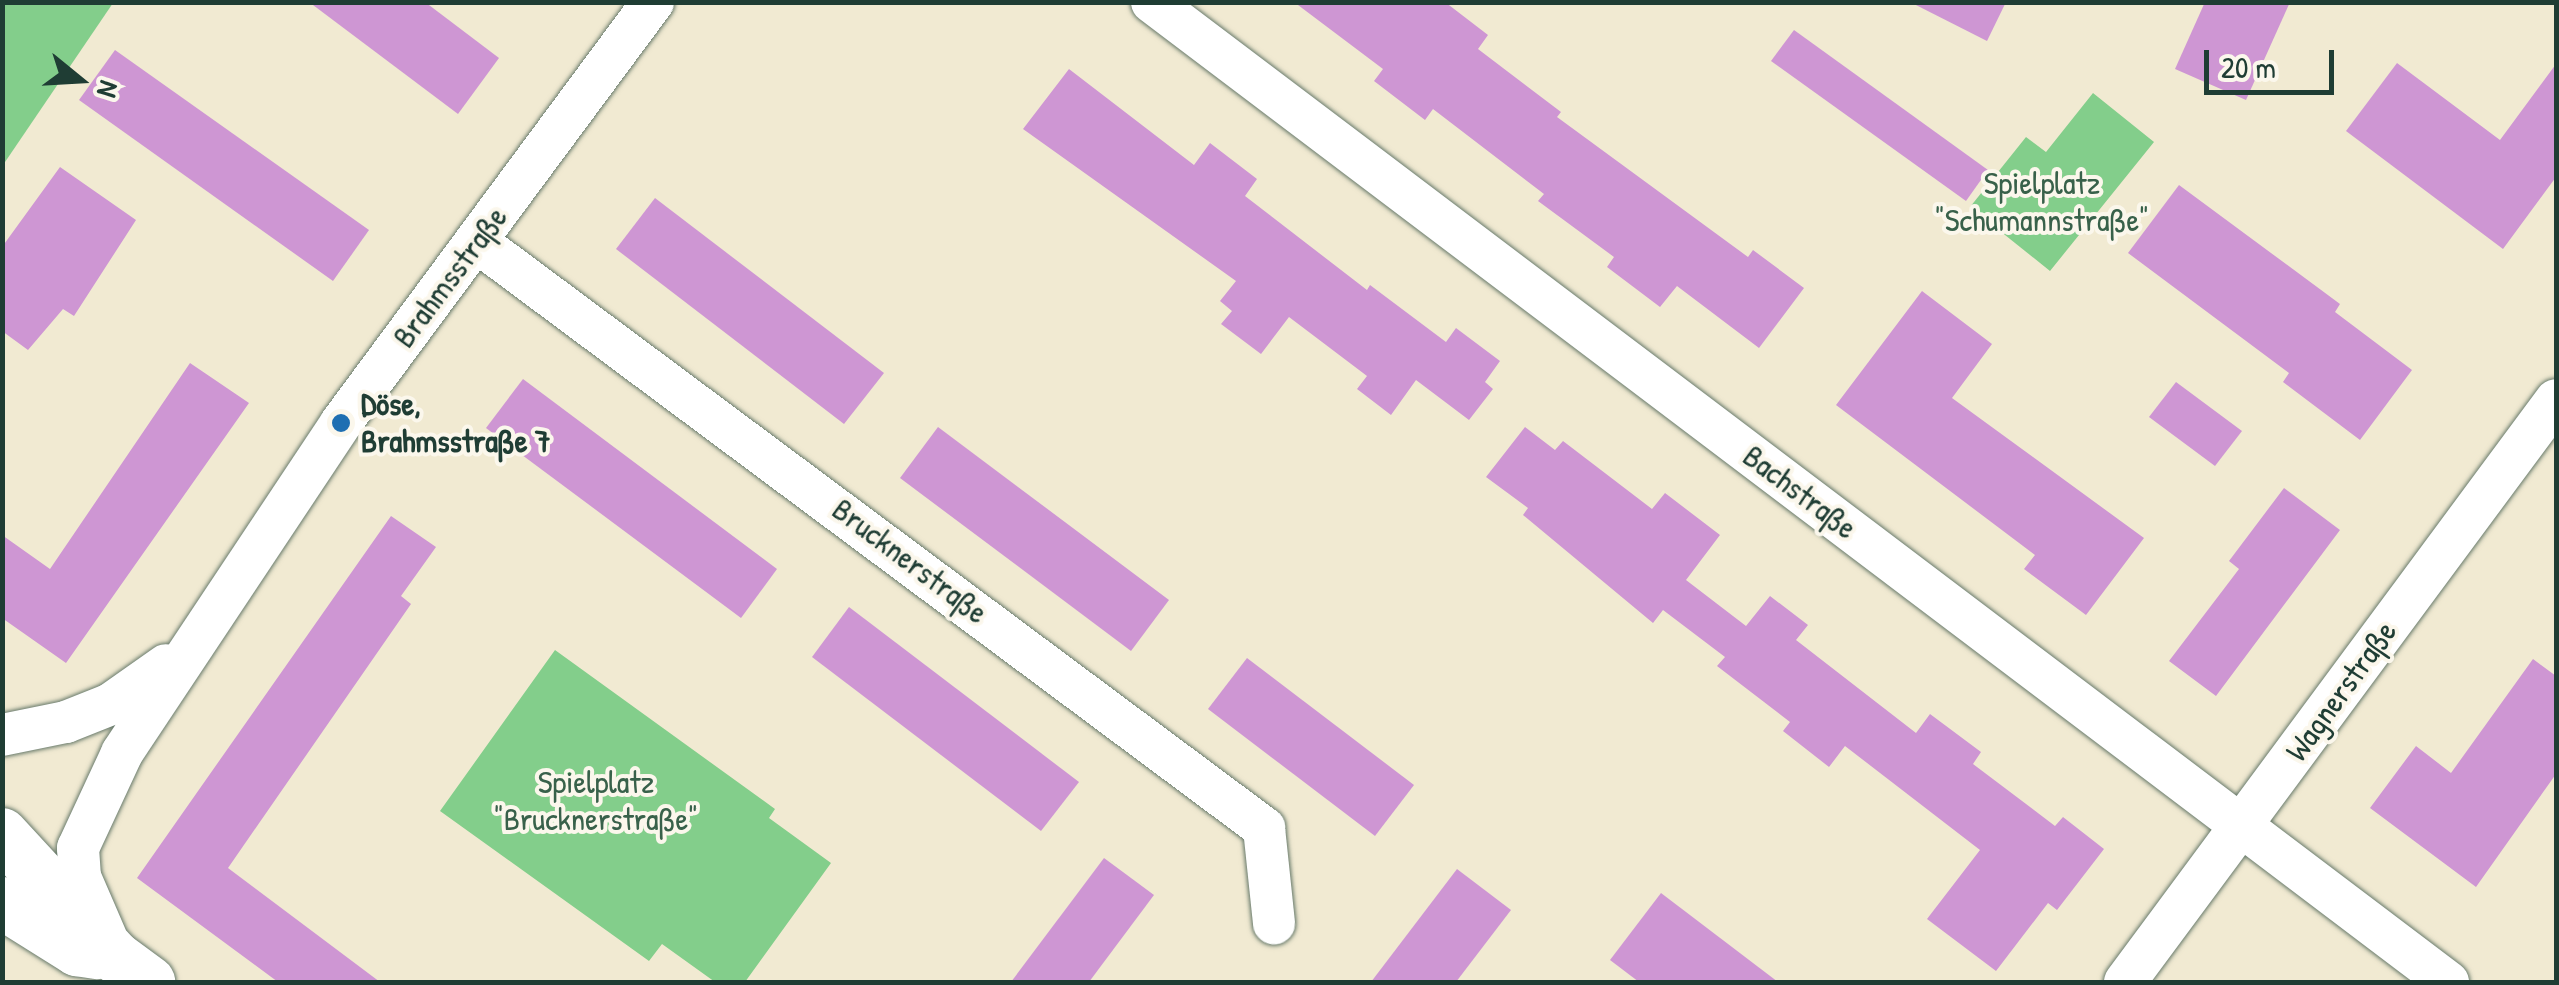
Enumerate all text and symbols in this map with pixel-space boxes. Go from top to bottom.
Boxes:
north arrow [30,30,130,130]
scale bar [2209,30,2339,92]
text: 20 m [2221,47,2276,87]
text: N [88,76,129,102]
park label: Spielplatz "Schumannstraße" [1935,165,2149,240]
street label: Brahmsstraße [385,199,515,355]
place label: Döse, Brahmsstraße 7 [361,386,551,461]
marker: Döse, Brahmsstraße 7 [330,412,352,434]
street label: Bachstraße [1736,437,1864,547]
street label: Brucknerstraße [825,490,995,632]
street label: Wagnerstraße [2277,613,2405,769]
park label: Spielplatz "Brucknerstraße" [494,764,698,839]

